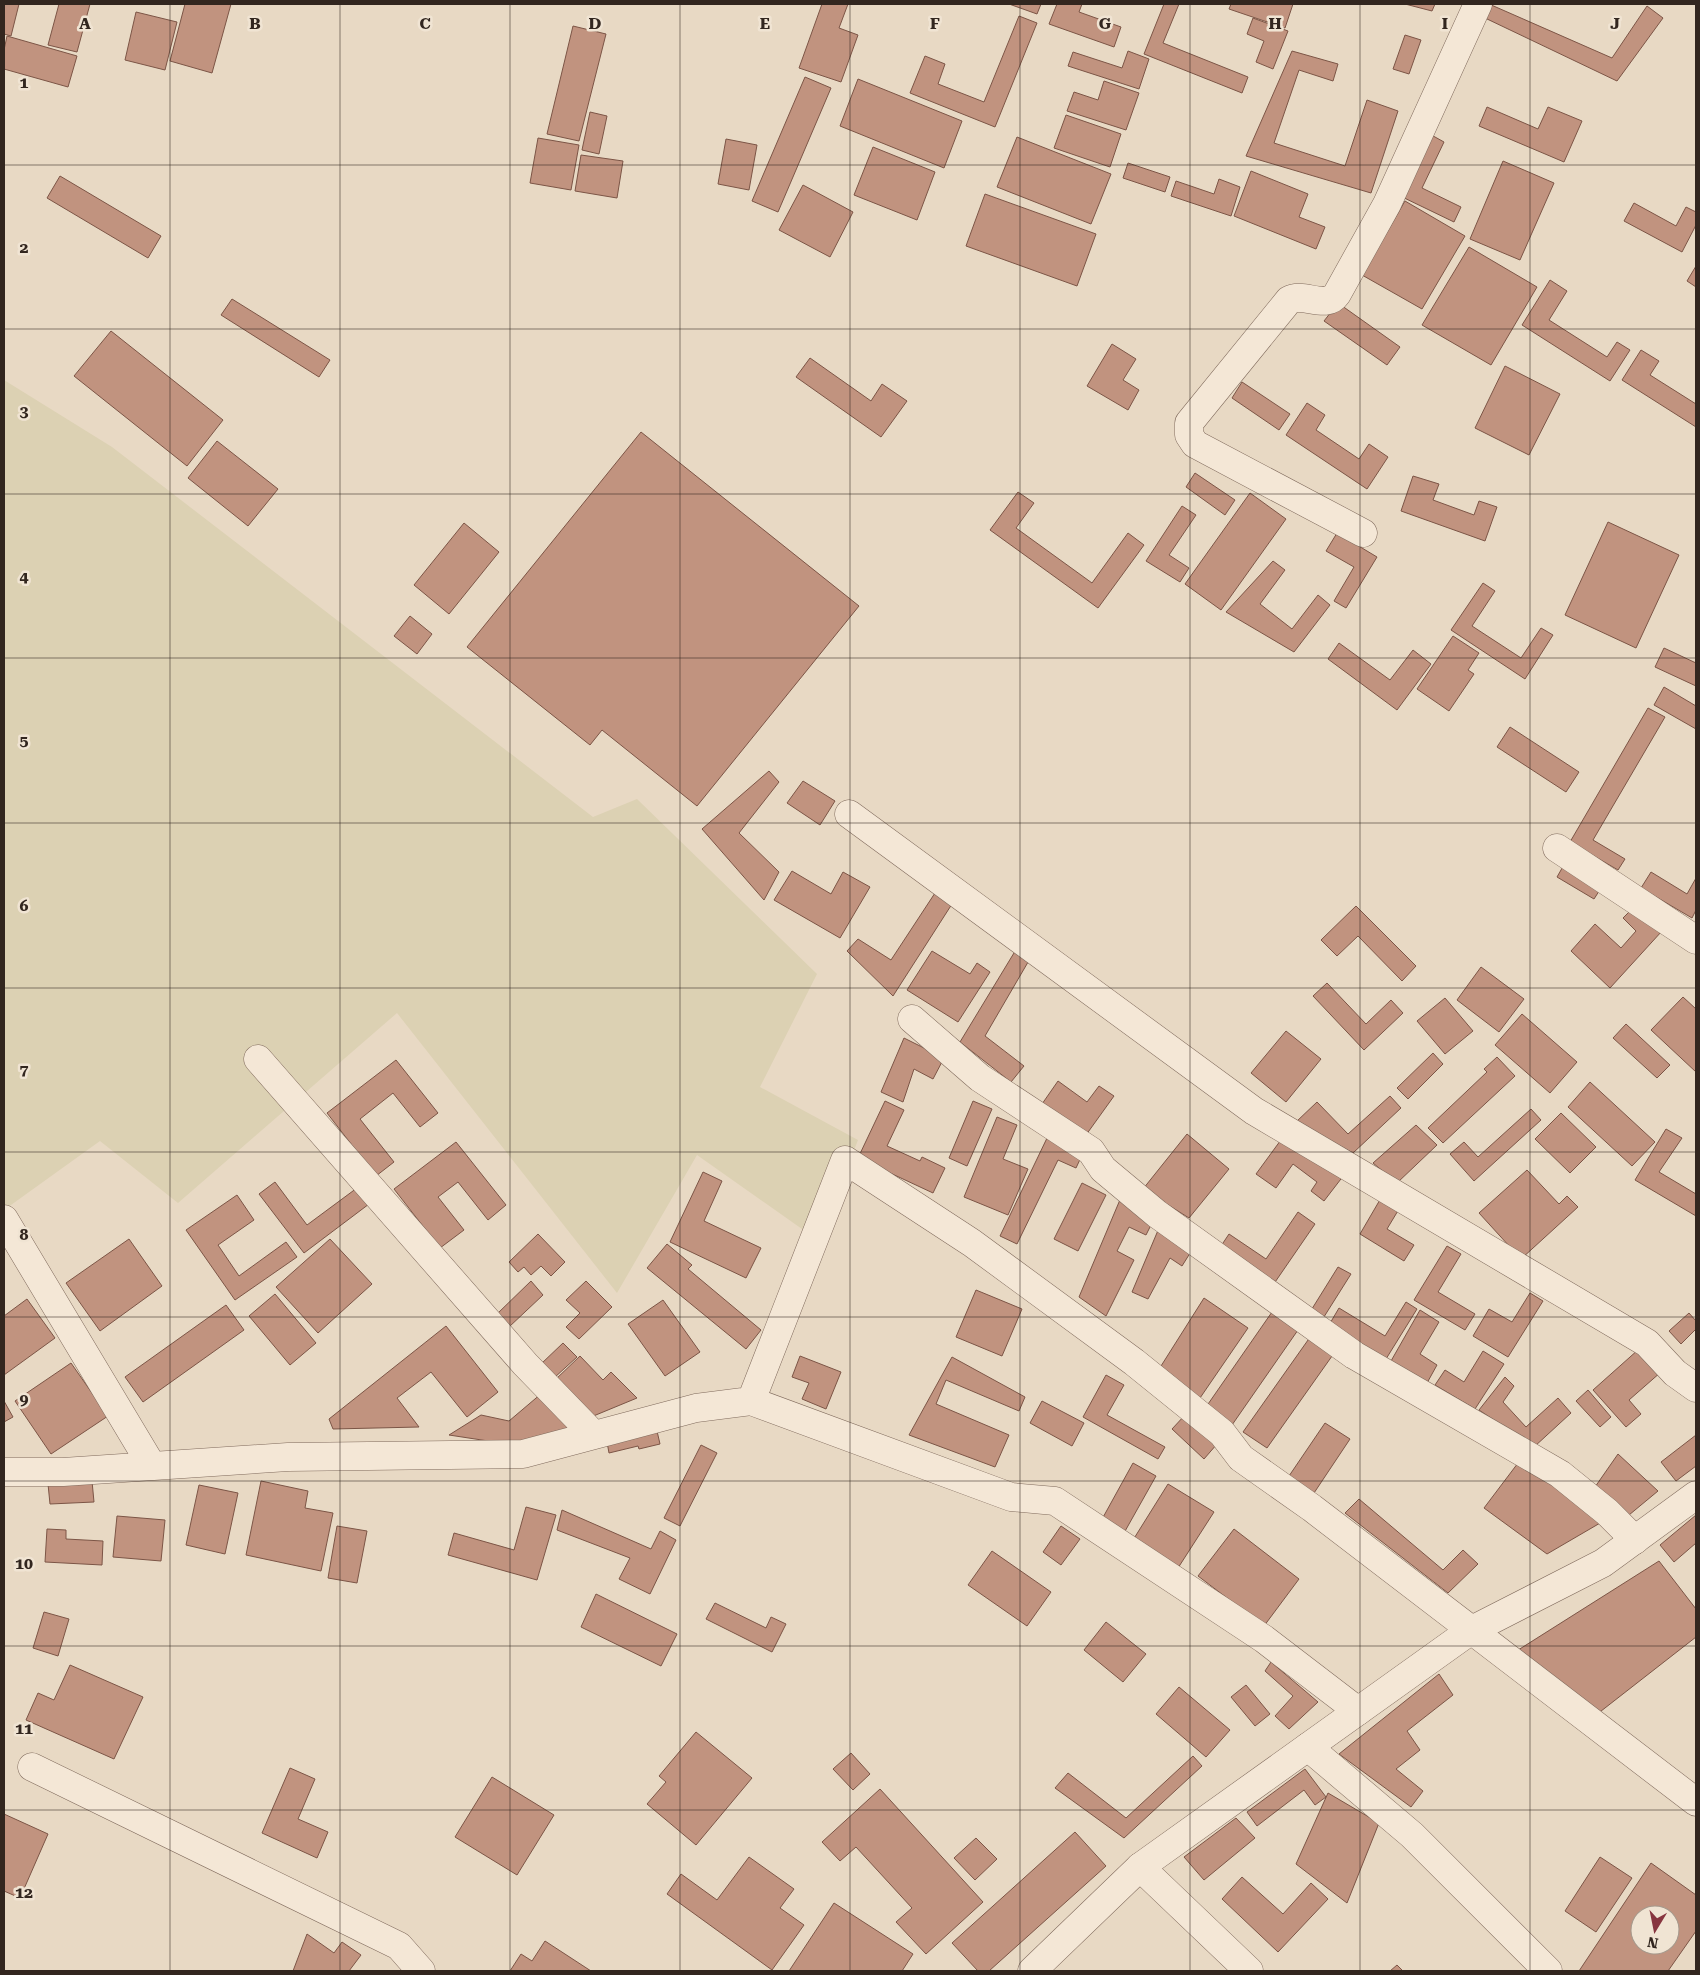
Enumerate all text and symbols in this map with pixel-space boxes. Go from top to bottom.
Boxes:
text: A [79,14,91,33]
text: B [249,14,261,33]
text: C [419,14,431,33]
text: D [589,14,602,33]
text: E [760,14,770,33]
text: F [930,14,940,33]
text: G [1099,14,1112,33]
text: H [1268,14,1282,33]
text: I [1442,14,1448,33]
text: J [1610,14,1620,33]
text: 1 [20,73,29,92]
text: 2 [20,238,29,257]
text: 3 [20,402,29,421]
text: 4 [20,567,29,586]
text: 5 [20,731,29,750]
text: 6 [20,896,29,915]
text: 7 [20,1060,29,1079]
text: 8 [20,1225,29,1244]
text: 9 [20,1390,29,1409]
text: 10 [15,1554,33,1573]
text: 11 [15,1719,33,1738]
text: 12 [15,1883,33,1902]
north arrow [1630,1905,1680,1955]
text: N [1646,1934,1659,1952]

